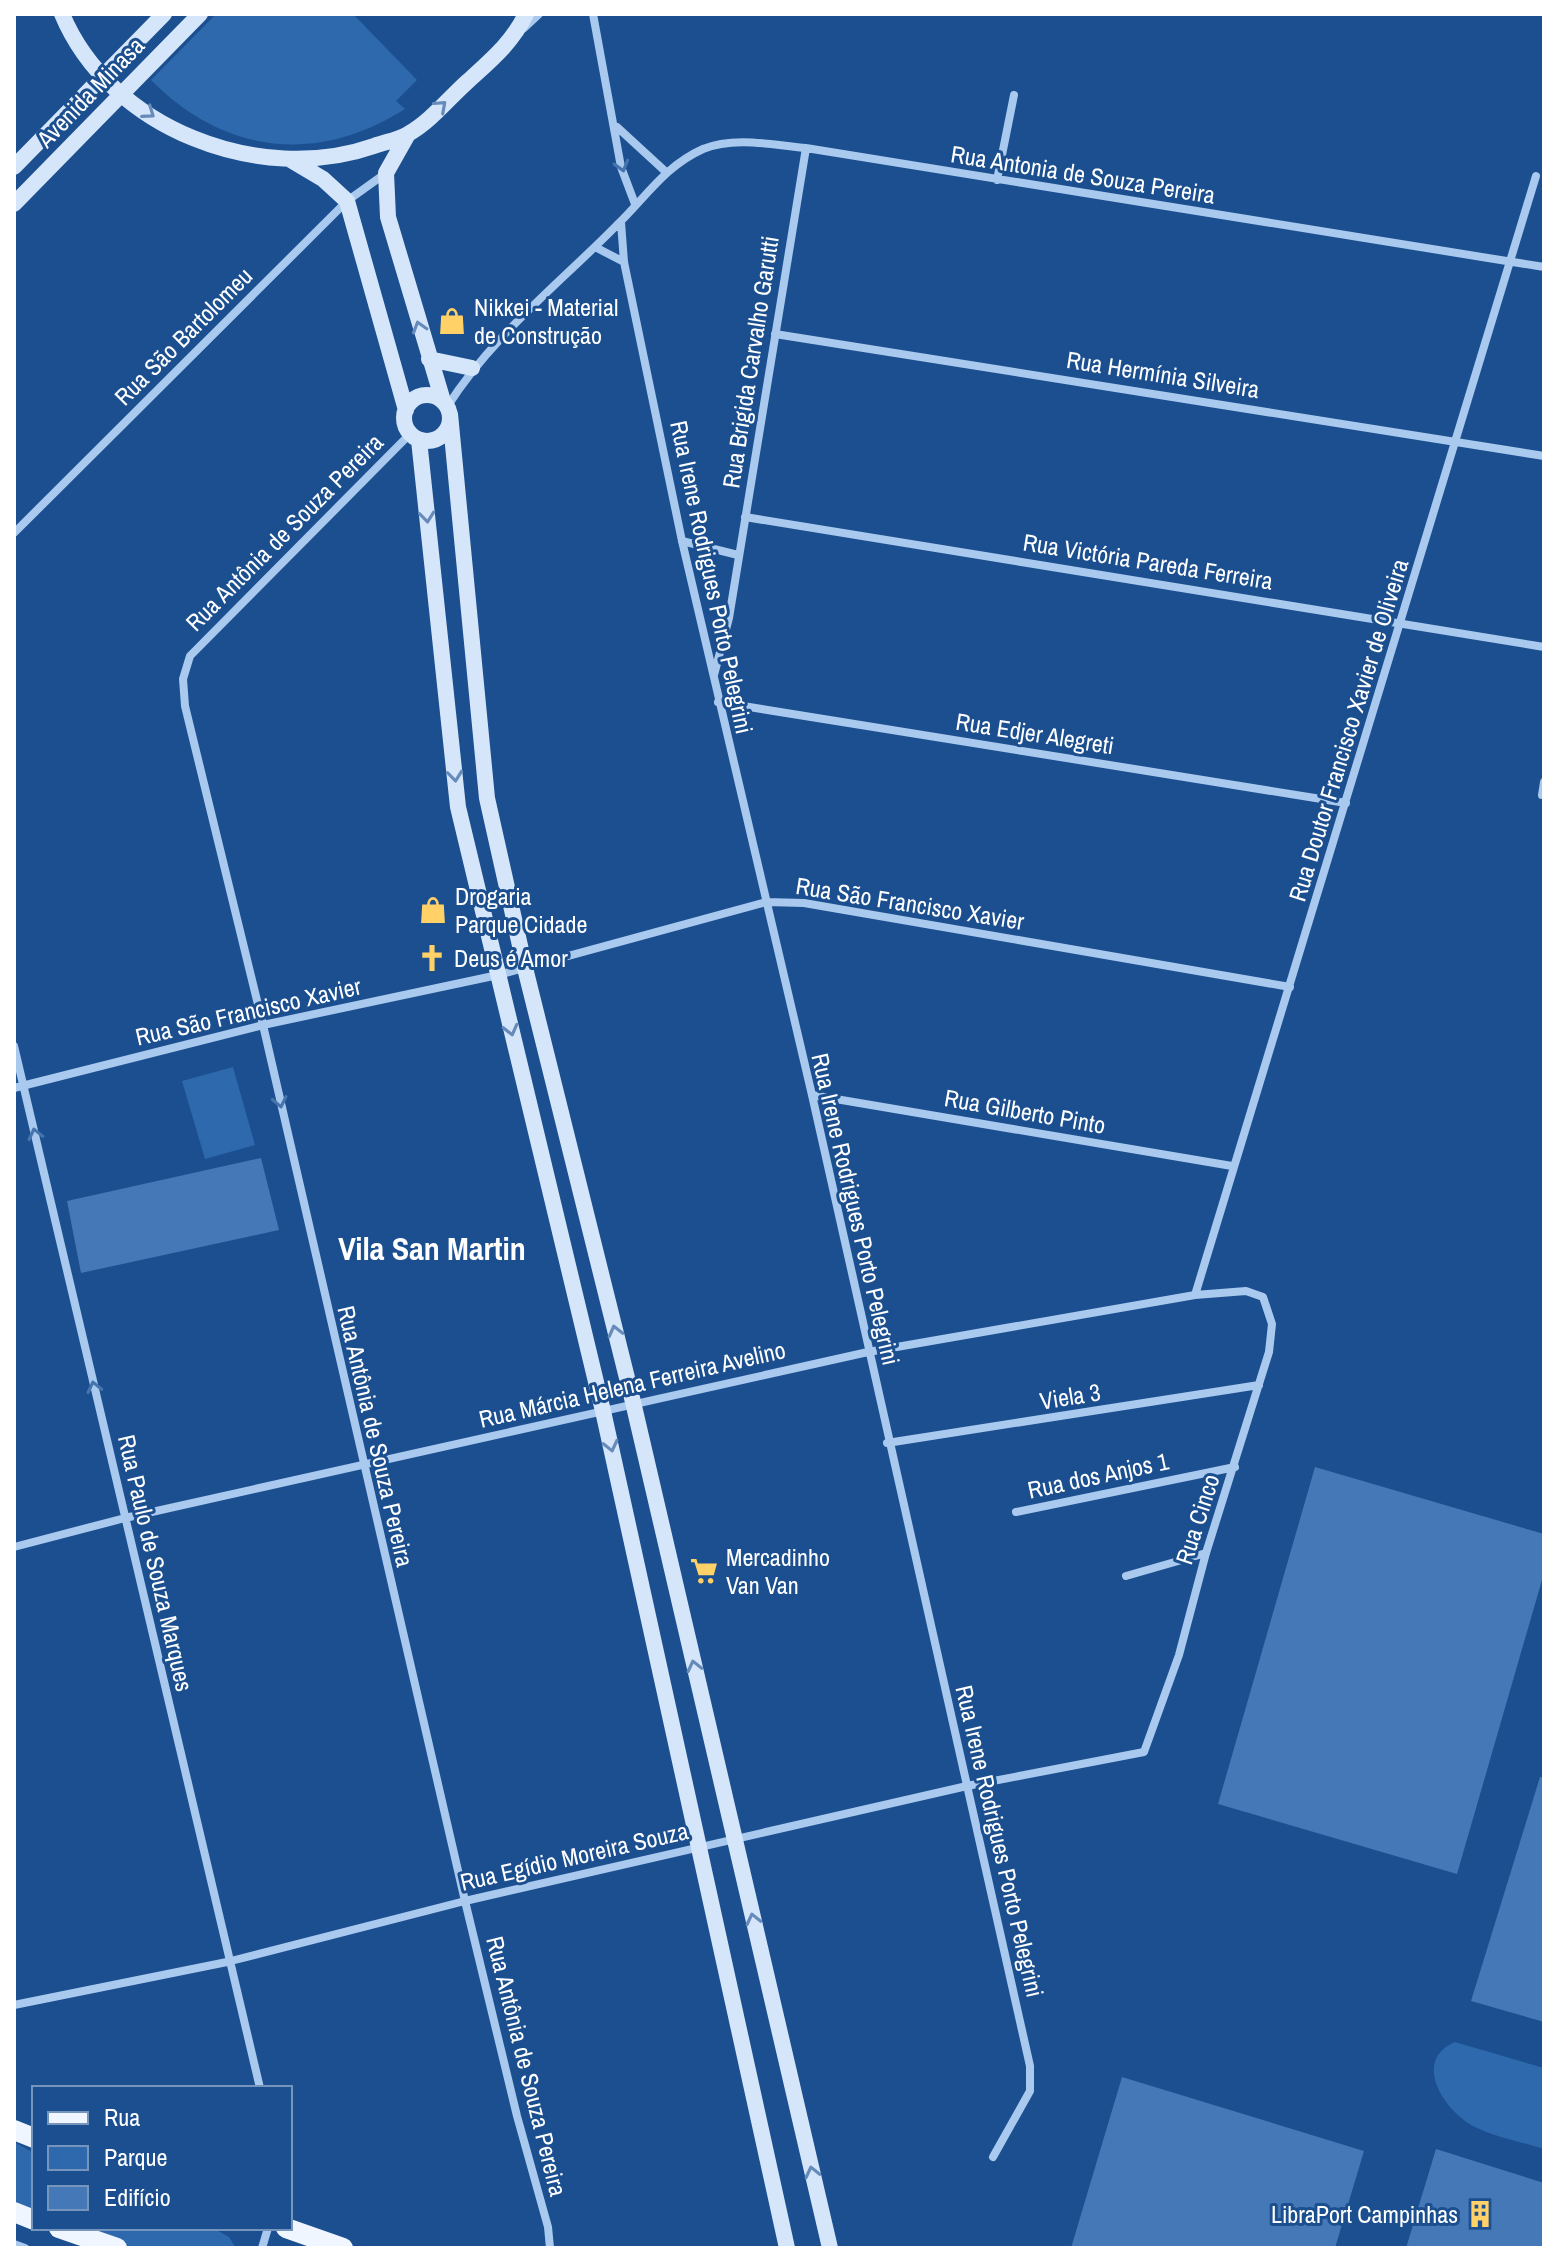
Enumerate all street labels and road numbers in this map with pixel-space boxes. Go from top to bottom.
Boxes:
street label: Avenida Minasa [29,30,151,155]
street label: Rua Antonia de Souza Pereira [949,137,1217,211]
street label: Rua Brigida Carvalho Garutti [714,234,786,490]
street label: Rua São Bartolomeu [107,260,259,412]
street label: Rua Hermínia Silveira [1064,343,1262,405]
street label: Rua Irene Rodrigues Porto Pelegrini [663,417,761,737]
street label: Rua Antônia de Souza Pereira [178,426,390,638]
street label: Rua Victória Pareda Ferreira [1021,525,1275,597]
street label: Rua Doutor Francisco Xavier de Oliveira [1281,555,1415,905]
street label: Rua Edjer Alegreti [954,705,1116,761]
street label: Rua São Francisco Xavier [794,869,1027,937]
street label: Rua São Francisco Xavier [132,969,364,1053]
street label: Rua Irene Rodrigues Porto Pelegrini [804,1050,908,1368]
street label: Rua Gilberto Pinto [942,1081,1108,1141]
street label: Rua Antônia de Souza Pereira [330,1302,422,1570]
street label: Rua Márcia Helena Ferreira Avelino [476,1333,788,1435]
street label: Viela 3 [1037,1375,1103,1417]
street label: Rua Paulo de Souza Marques [111,1431,201,1695]
street label: Rua dos Anjos 1 [1025,1444,1171,1506]
street label: Rua Cinco [1167,1470,1227,1568]
street label: Rua Irene Rodrigues Porto Pelegrini [948,1682,1052,2000]
street label: Rua Egídio Moreira Souza [457,1814,691,1898]
street label: Rua Antônia de Souza Pereira [479,1933,575,2199]

